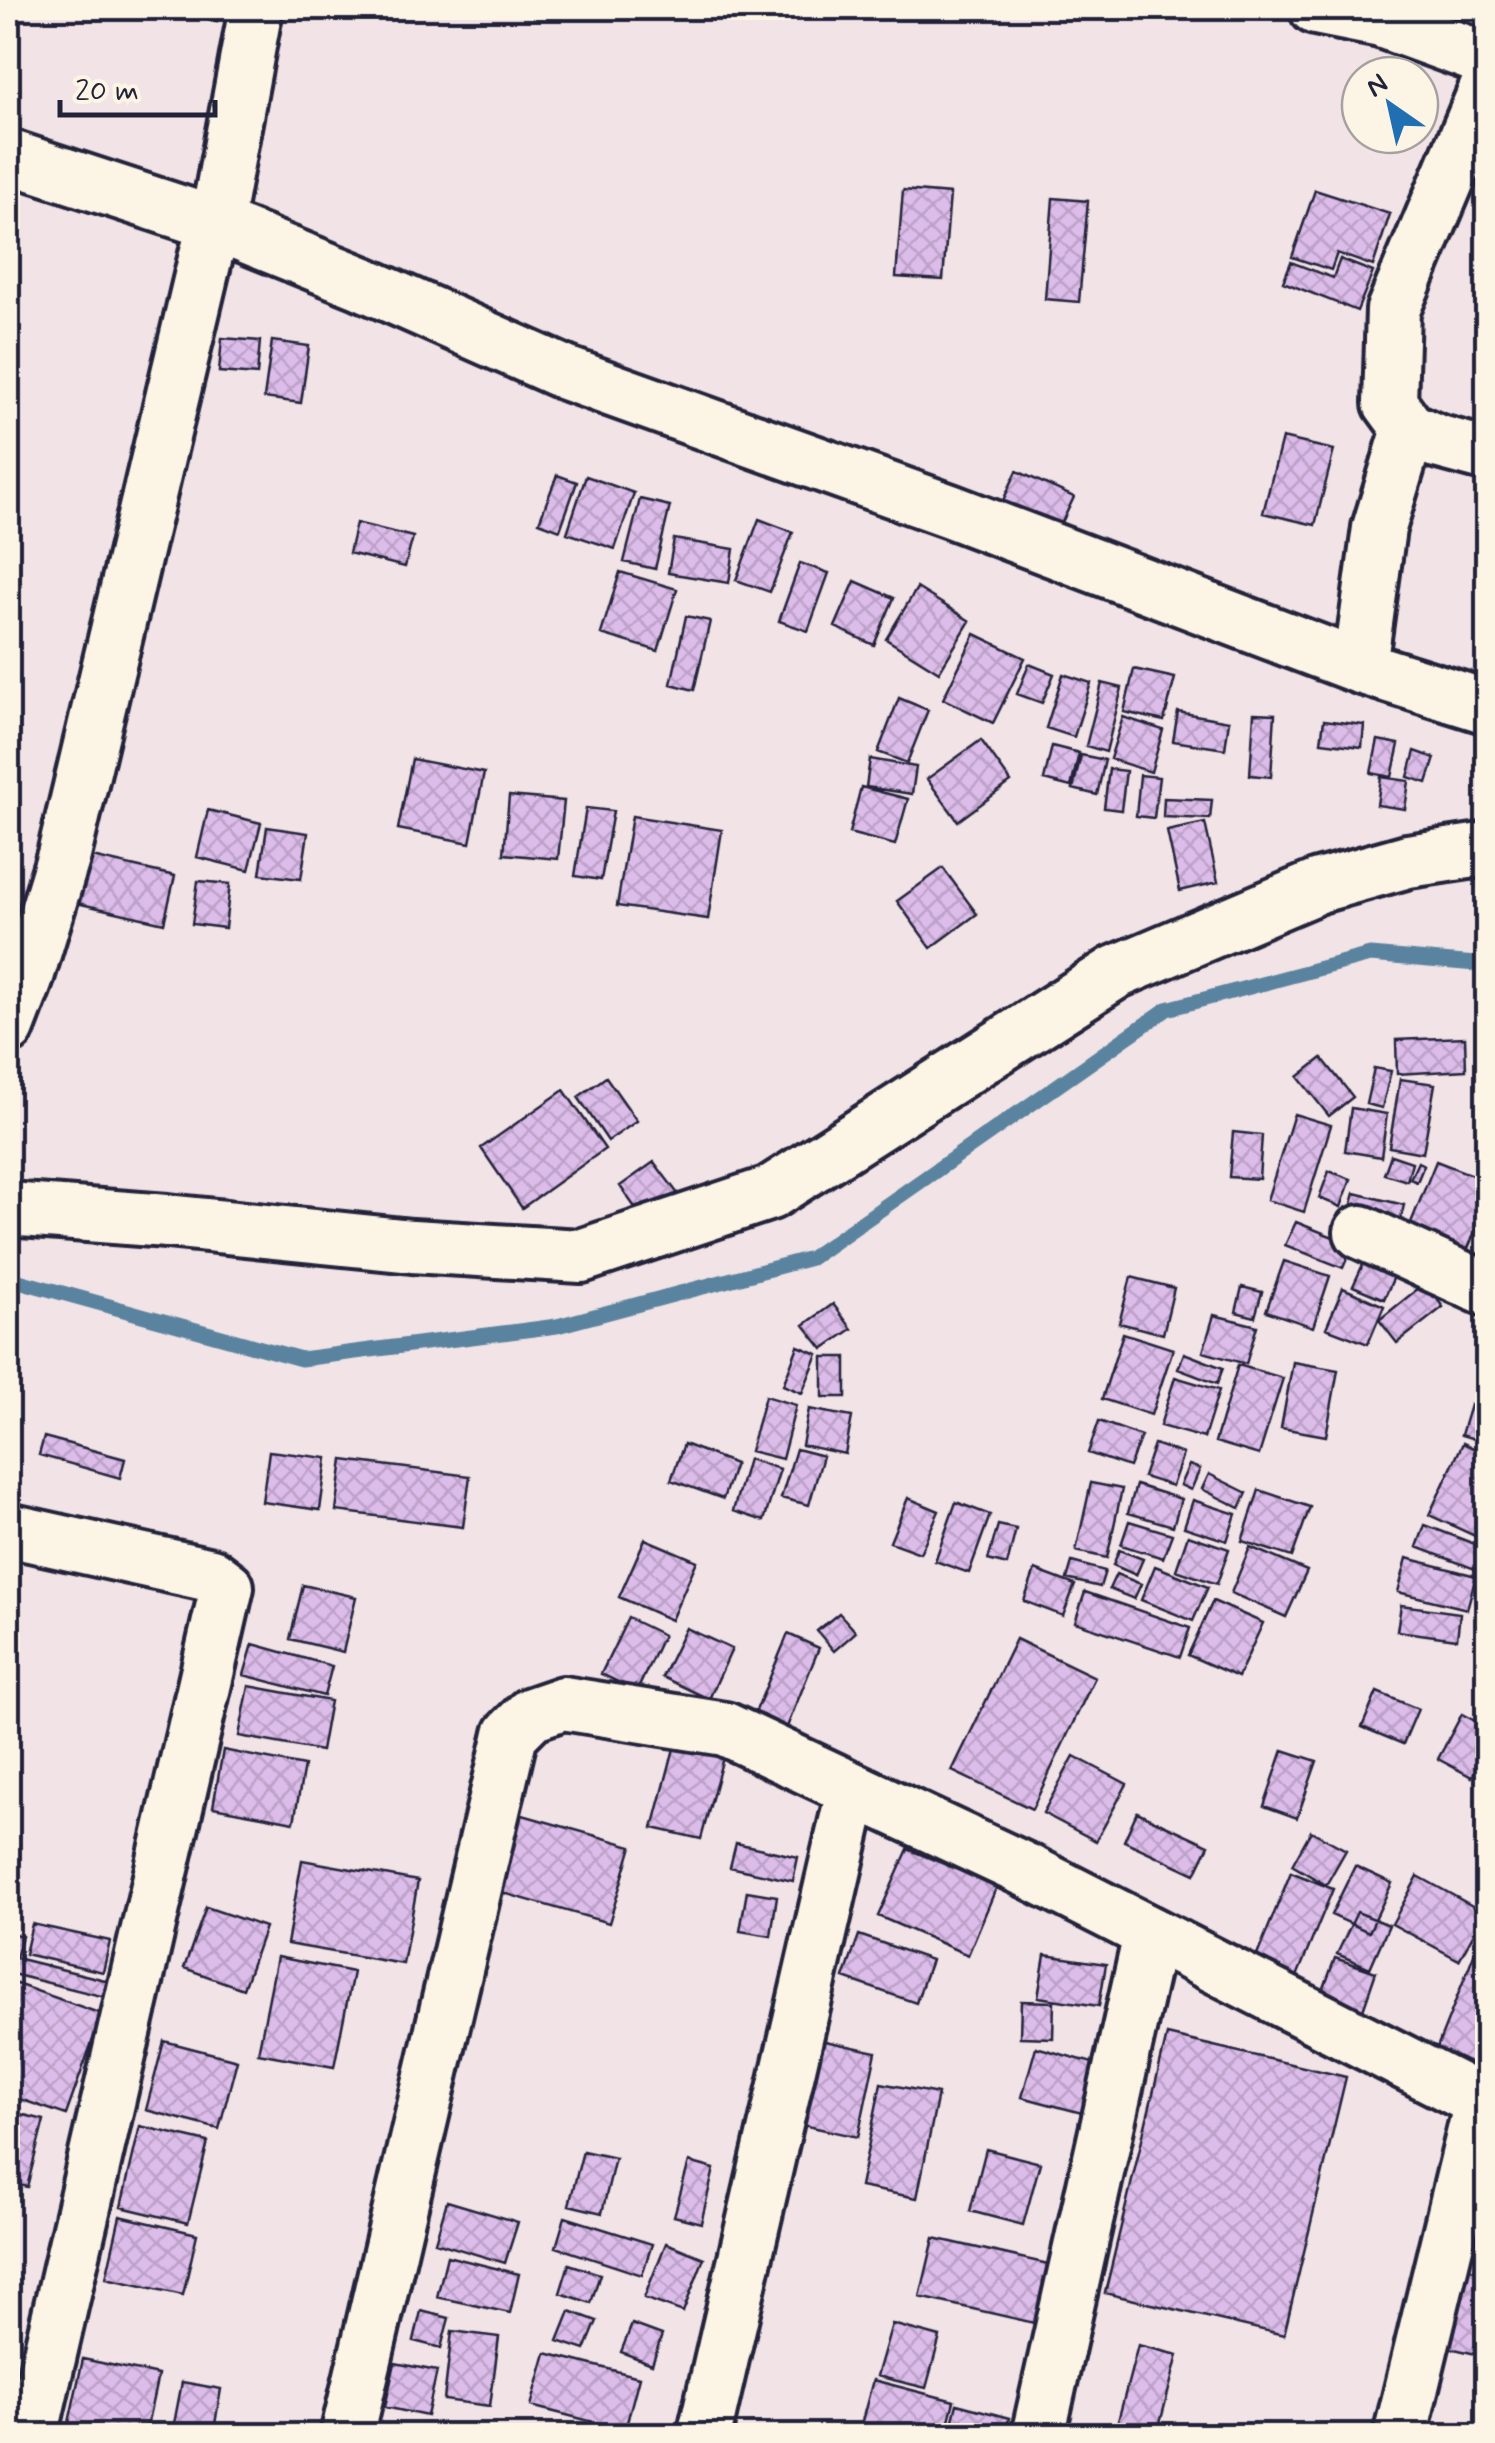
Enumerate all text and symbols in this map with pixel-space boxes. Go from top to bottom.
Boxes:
scale bar [60,55,215,117]
north arrow [1340,55,1440,155]
text: N [1359,66,1395,107]
text: 20 m [75,72,139,111]

